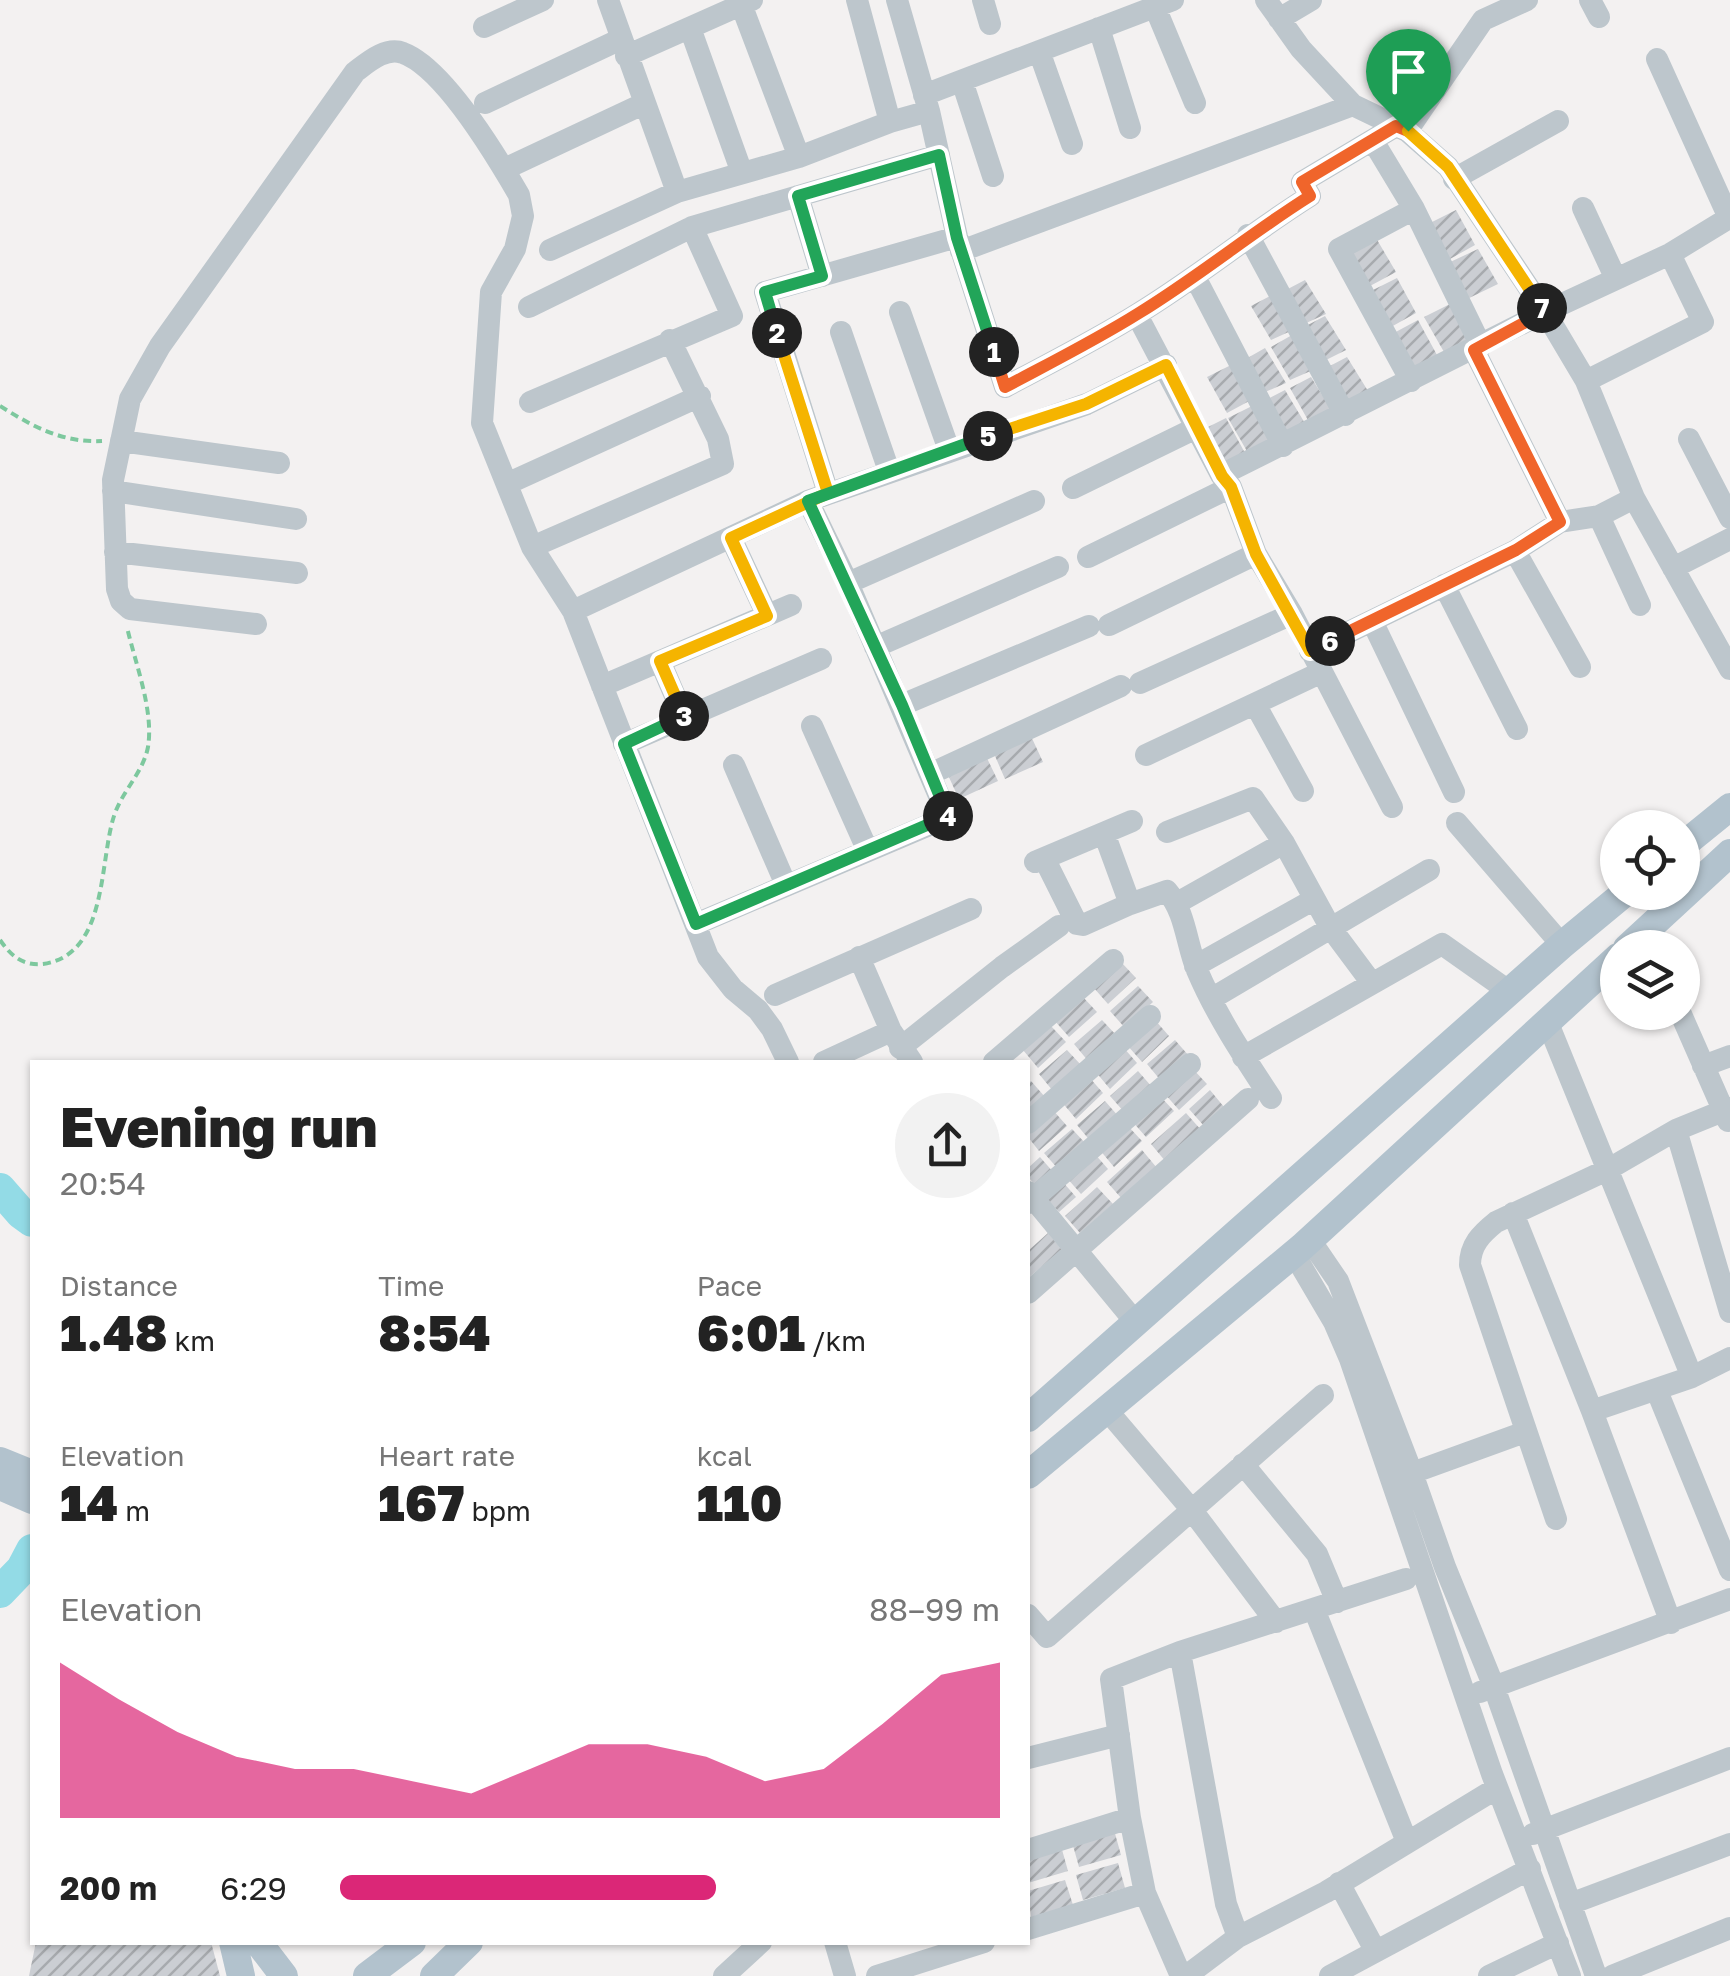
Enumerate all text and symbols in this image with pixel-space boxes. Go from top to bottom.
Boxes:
pin [1366,29,1451,132]
icon: arrive [1381,44,1436,99]
pin: 7 [1517,283,1567,333]
text: 7 [1534,291,1550,324]
pin: 2 [752,308,802,358]
text: 2 [768,316,786,349]
pin: 1 [969,327,1019,377]
text: 1 [987,335,1001,368]
pin: 5 [963,411,1013,461]
text: 5 [979,419,997,452]
pin: 6 [1305,616,1355,666]
text: 6 [1321,624,1339,657]
pin: 3 [659,691,709,741]
text: 3 [675,699,693,732]
pin: 4 [923,791,973,841]
text: 4 [939,799,957,832]
map controls [1600,810,1700,1030]
button: locate [1600,810,1700,910]
button: layers [1600,930,1700,1030]
text: Evening run [60,1093,378,1159]
button: share [895,1093,1000,1198]
text: 20:54 [60,1164,146,1202]
text: Distance [60,1269,178,1302]
text: Time [378,1269,444,1302]
text: Pace [697,1269,762,1302]
text: 1.48 [60,1302,167,1362]
text: 8:54 [378,1302,491,1362]
text: 6:01 [697,1302,805,1362]
text: km [167,1324,215,1357]
text: /km [805,1324,866,1357]
text: Elevation [60,1439,185,1472]
text: Heart rate [378,1439,515,1472]
text: kcal [697,1439,752,1472]
text: 14 [60,1472,118,1532]
text: 167 [378,1472,465,1532]
text: 110 [697,1472,782,1532]
text: m [118,1494,150,1527]
text: bpm [465,1494,531,1527]
text: Elevation [60,1590,202,1628]
text: 88–99 m [869,1590,1000,1628]
text: 200 m [60,1869,157,1907]
text: 6:29 [220,1869,287,1907]

